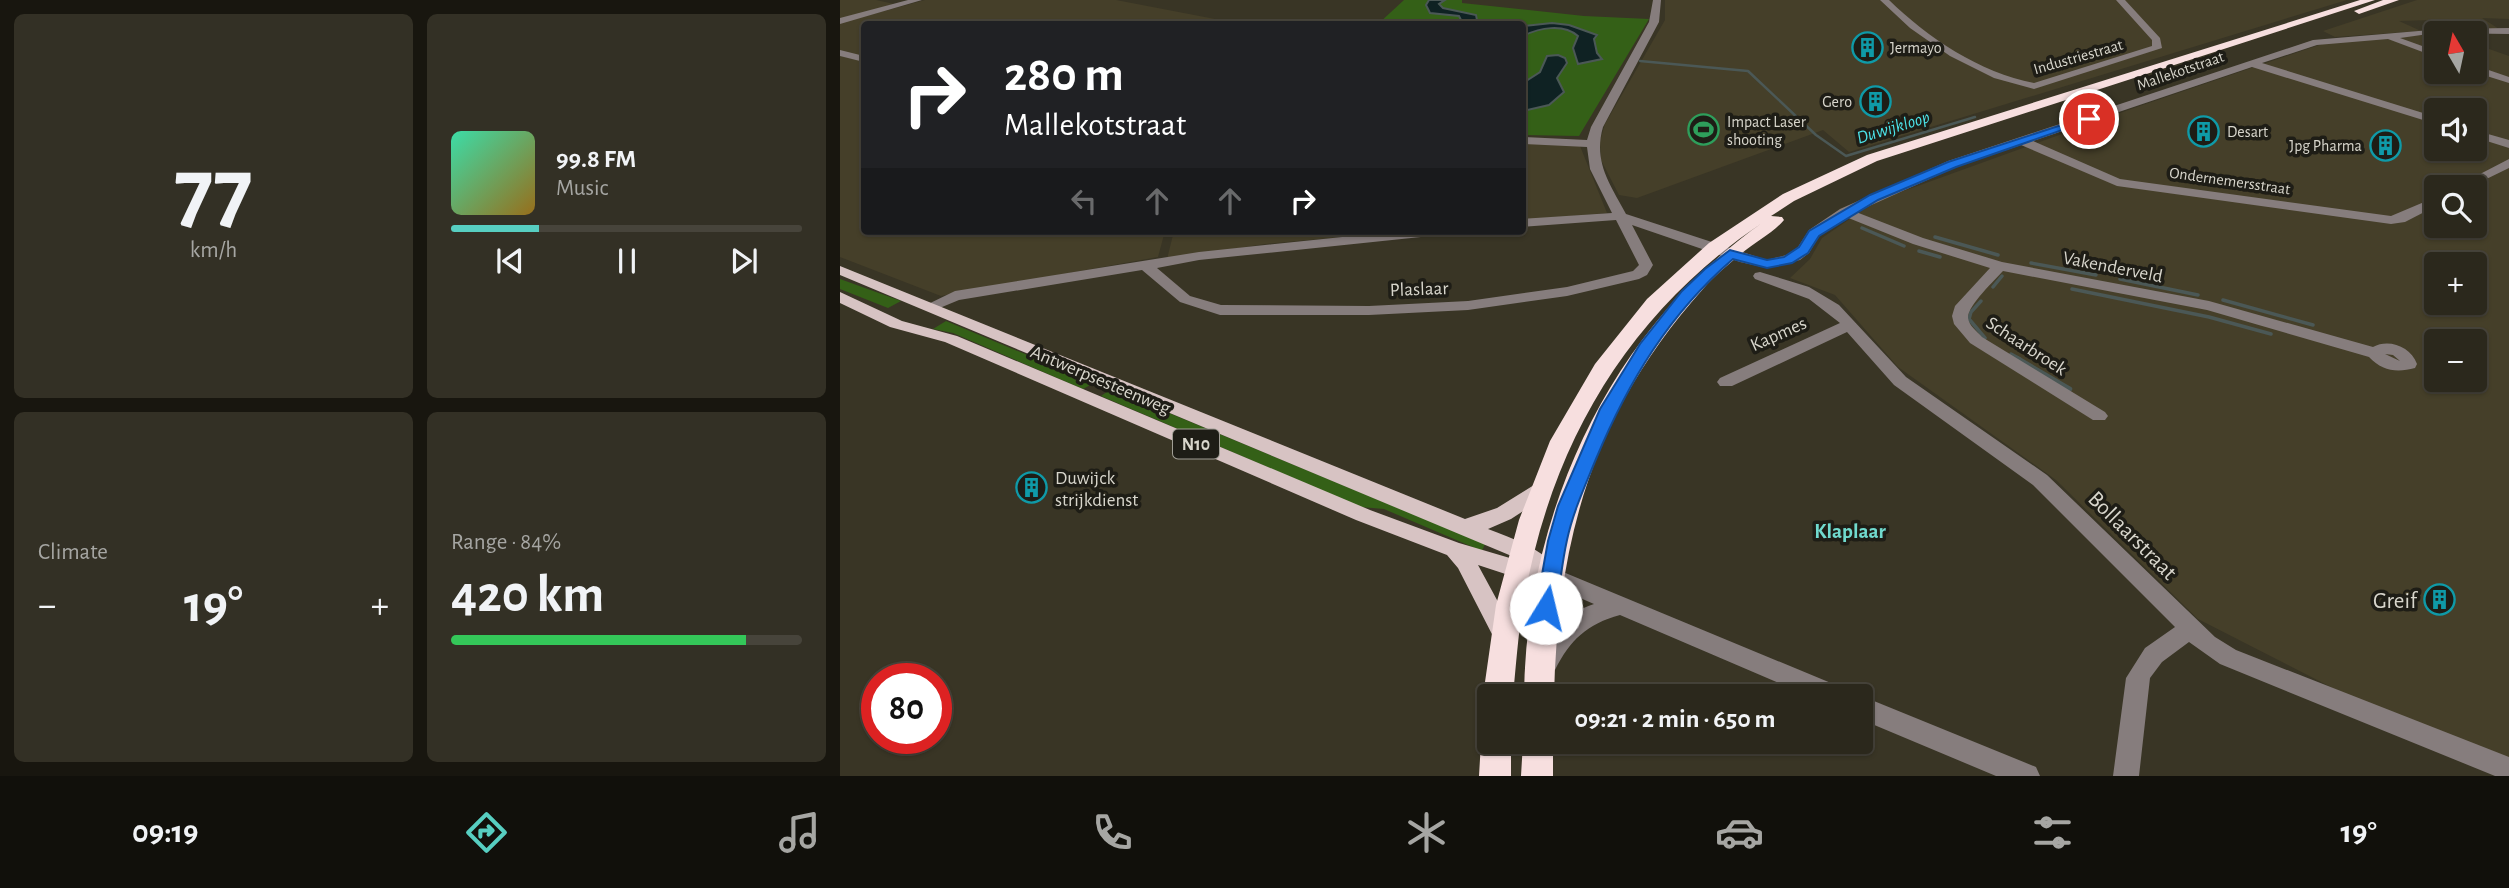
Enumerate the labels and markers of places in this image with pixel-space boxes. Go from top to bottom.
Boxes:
building icon: Jermayo [1850,30,1884,64]
place label: Jermayo [1890,40,1942,57]
building icon: Gero [1858,84,1892,118]
pin [2059,89,2119,149]
place label: Gero [1822,94,1852,110]
sports icon: Impact Laser shooting [1687,113,1721,147]
place label: Impact Laser shooting [1727,114,1807,148]
building icon: Desart [2187,114,2221,148]
place label: Desart [2227,124,2268,140]
building icon: Jpg Pharma [2368,128,2402,162]
place label: Jpg Pharma [2289,138,2362,154]
place label: Duwijck strijkdienst [1055,469,1138,510]
building icon: Duwijck strijkdienst [1015,471,1049,505]
building icon: Greif [2423,583,2457,617]
place label: Greif [2373,590,2419,613]

